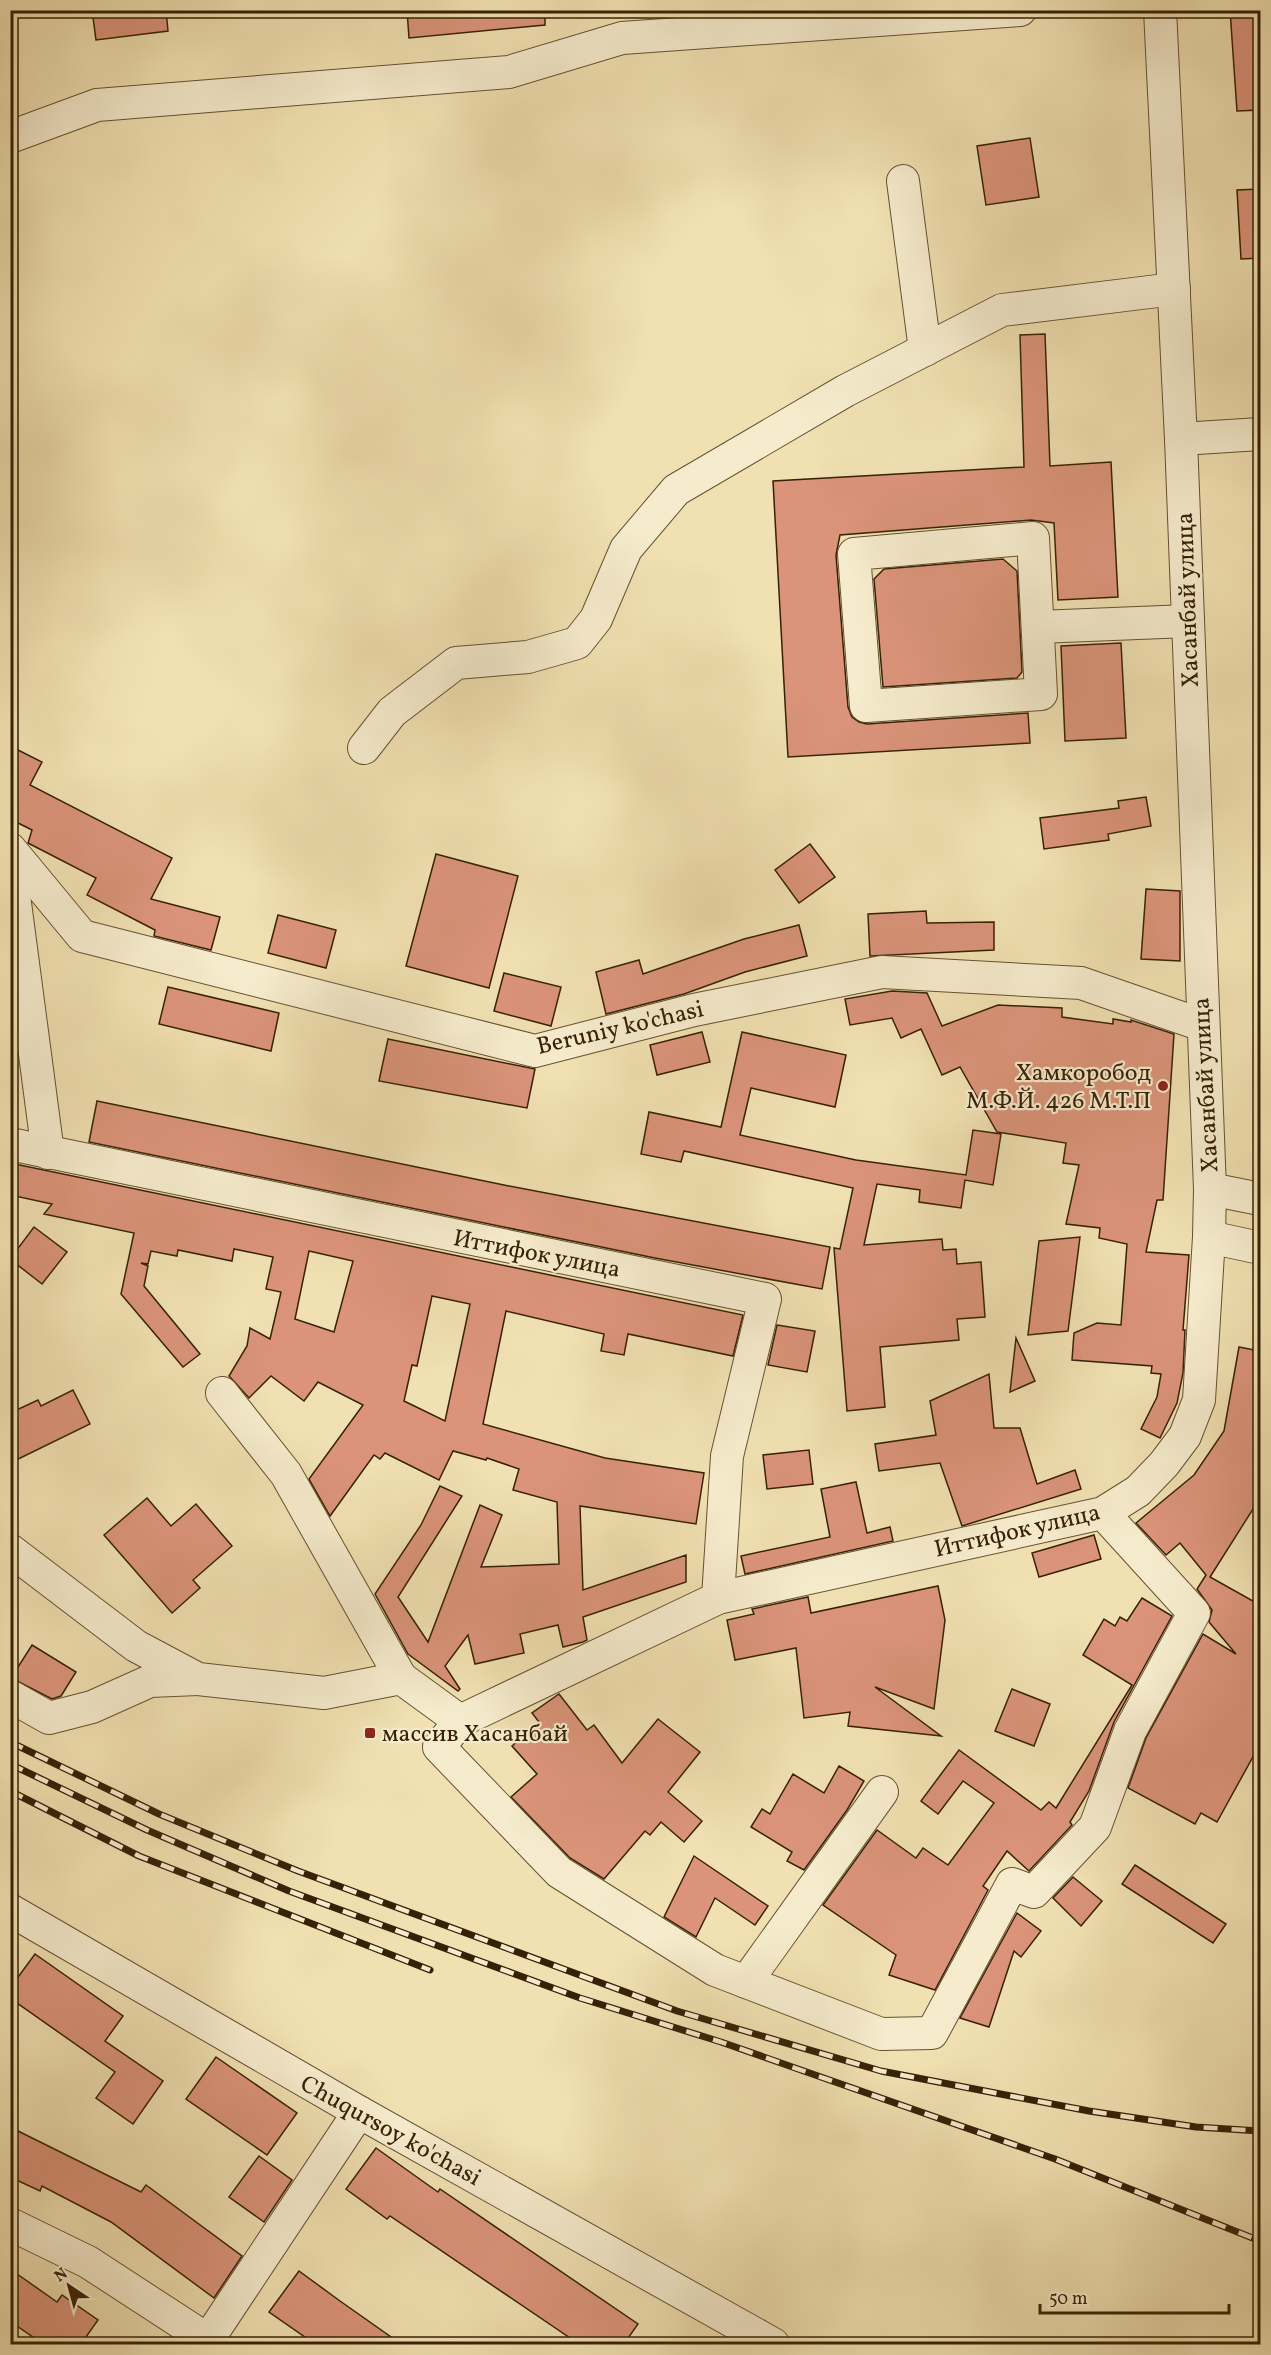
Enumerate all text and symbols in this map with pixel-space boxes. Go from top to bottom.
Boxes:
street label: Хасанбай улица [1169,512,1209,688]
street label: Beruniy ko'chasi [534,993,707,1065]
street label: Хасанбай улица [1185,996,1229,1173]
place label: Хамкоробод М.Ф.Й. 426 М.Т.П [966,1057,1151,1119]
marker: Хамкоробод М.Ф.Й. 426 М.Т.П [1156,1079,1170,1093]
street label: Иттифок улица [450,1222,623,1288]
street label: Иттифок улица [931,1496,1104,1568]
place label: массив Хасанбай [382,1718,568,1752]
marker: массив Хасанбай [363,1726,377,1740]
street label: Chuqursoy ko'chasi [293,2068,487,2196]
north arrow [39,2256,99,2316]
text: N [50,2263,73,2288]
scale bar [1040,2277,1229,2315]
text: 50 m [1049,2287,1088,2312]

